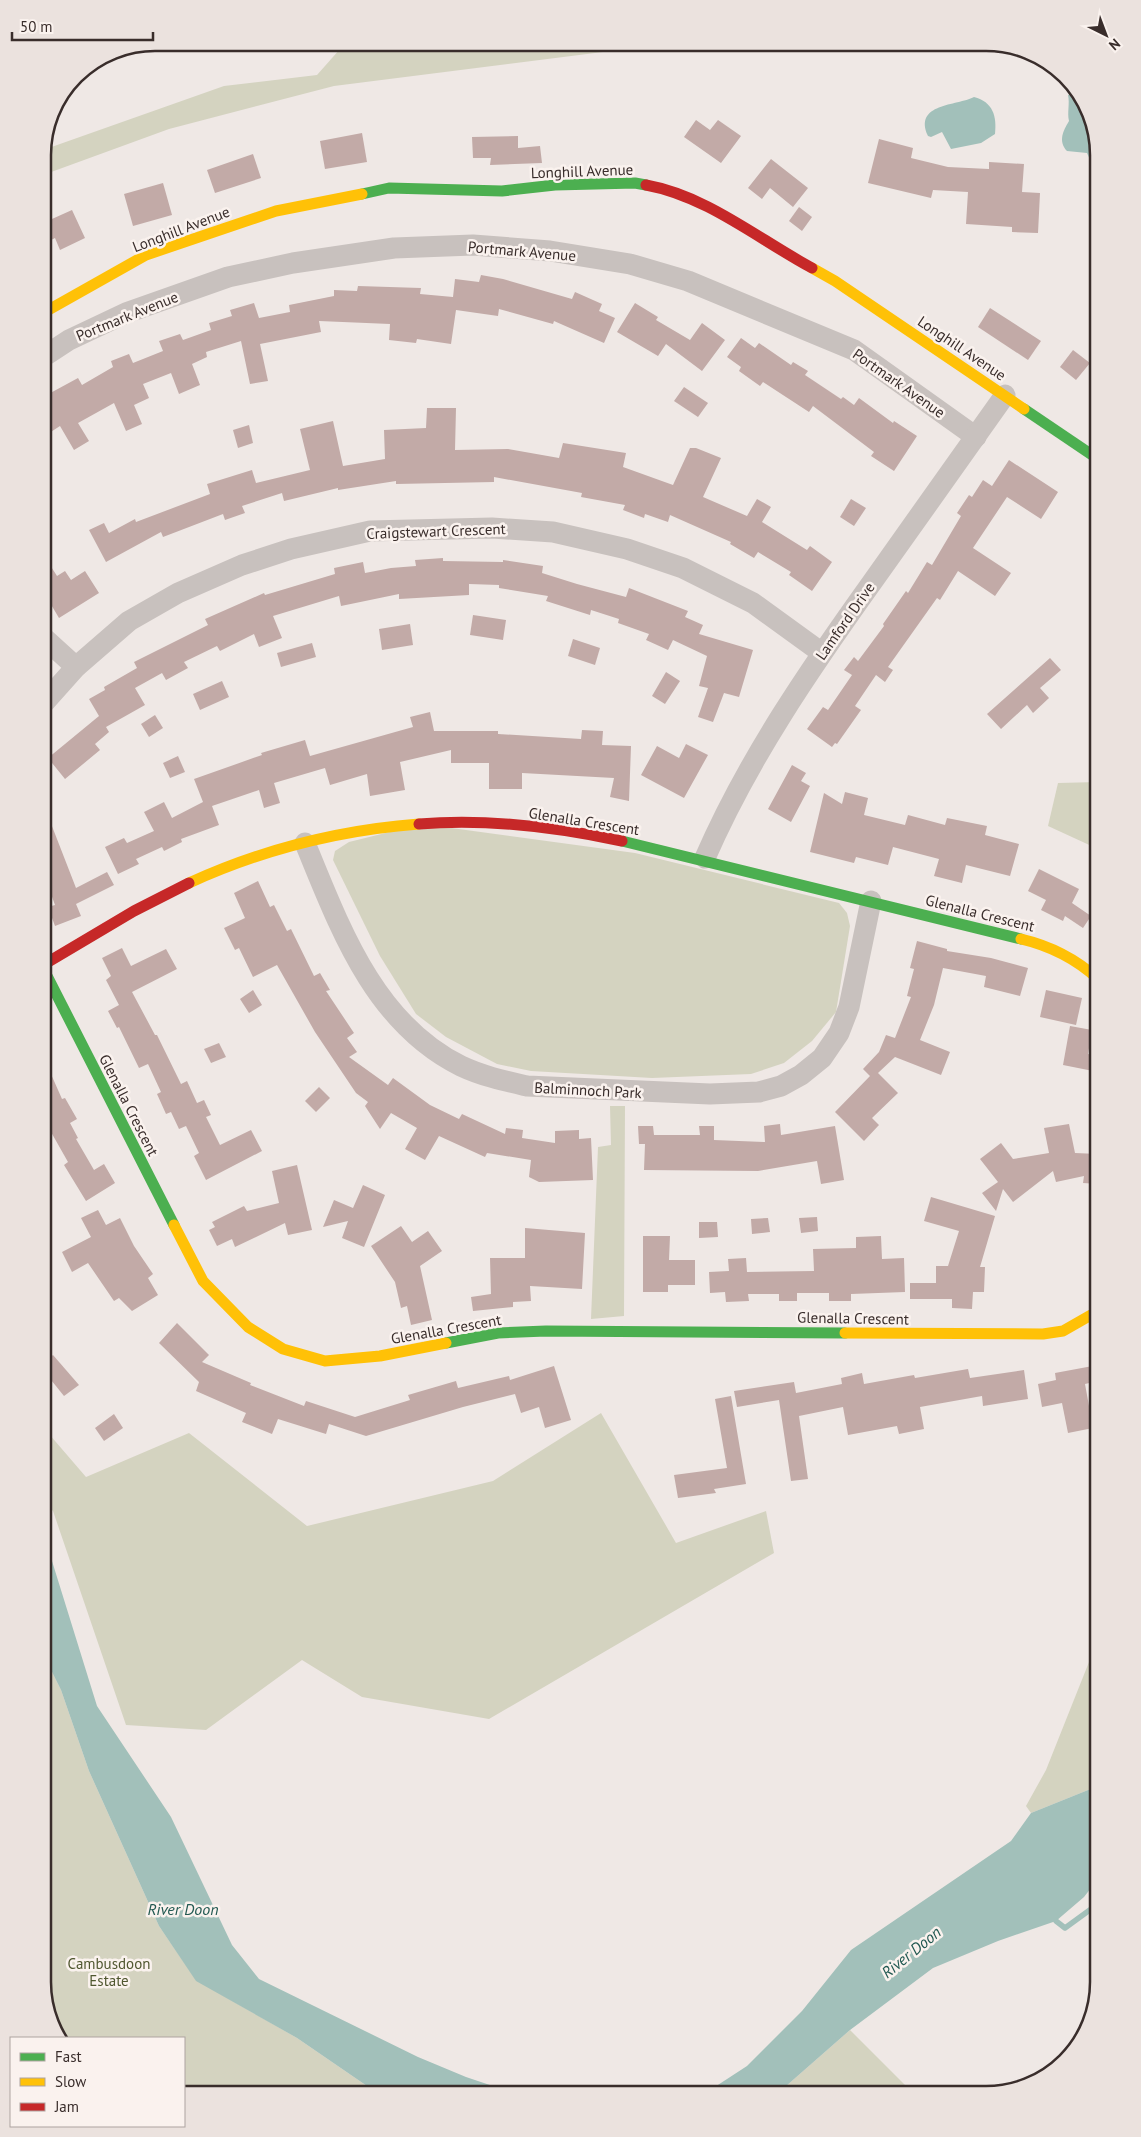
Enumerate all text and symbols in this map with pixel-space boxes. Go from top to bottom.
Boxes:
scale bar [12,10,154,42]
north arrow [1081,10,1131,60]
text: 50 m [20,17,53,36]
text: N [1105,35,1124,54]
street label: Longhill Avenue [530,160,634,182]
street label: Longhill Avenue [130,202,232,256]
street label: Portmark Avenue [467,237,577,265]
street label: Portmark Avenue [73,287,181,345]
street label: Longhill Avenue [914,311,1010,385]
street label: Portmark Avenue [849,344,949,422]
street label: Craigstewart Crescent [366,519,506,543]
street label: Lamford Drive [811,578,879,664]
street label: Glenalla Crescent [527,803,641,839]
street label: Glenalla Crescent [924,890,1036,936]
street label: Glenalla Crescent [95,1051,163,1159]
street label: Balminnoch Park [534,1078,643,1102]
street label: Glenalla Crescent [797,1308,909,1328]
street label: Glenalla Crescent [389,1310,503,1348]
water label: River Doon [148,1899,219,1919]
water label: River Doon [877,1922,945,1982]
park label: Cambusdoon Estate [68,1954,150,1990]
legend [10,2037,185,2127]
text: Fast [55,2047,82,2066]
text: Slow [55,2072,86,2091]
text: Jam [54,2097,79,2116]

